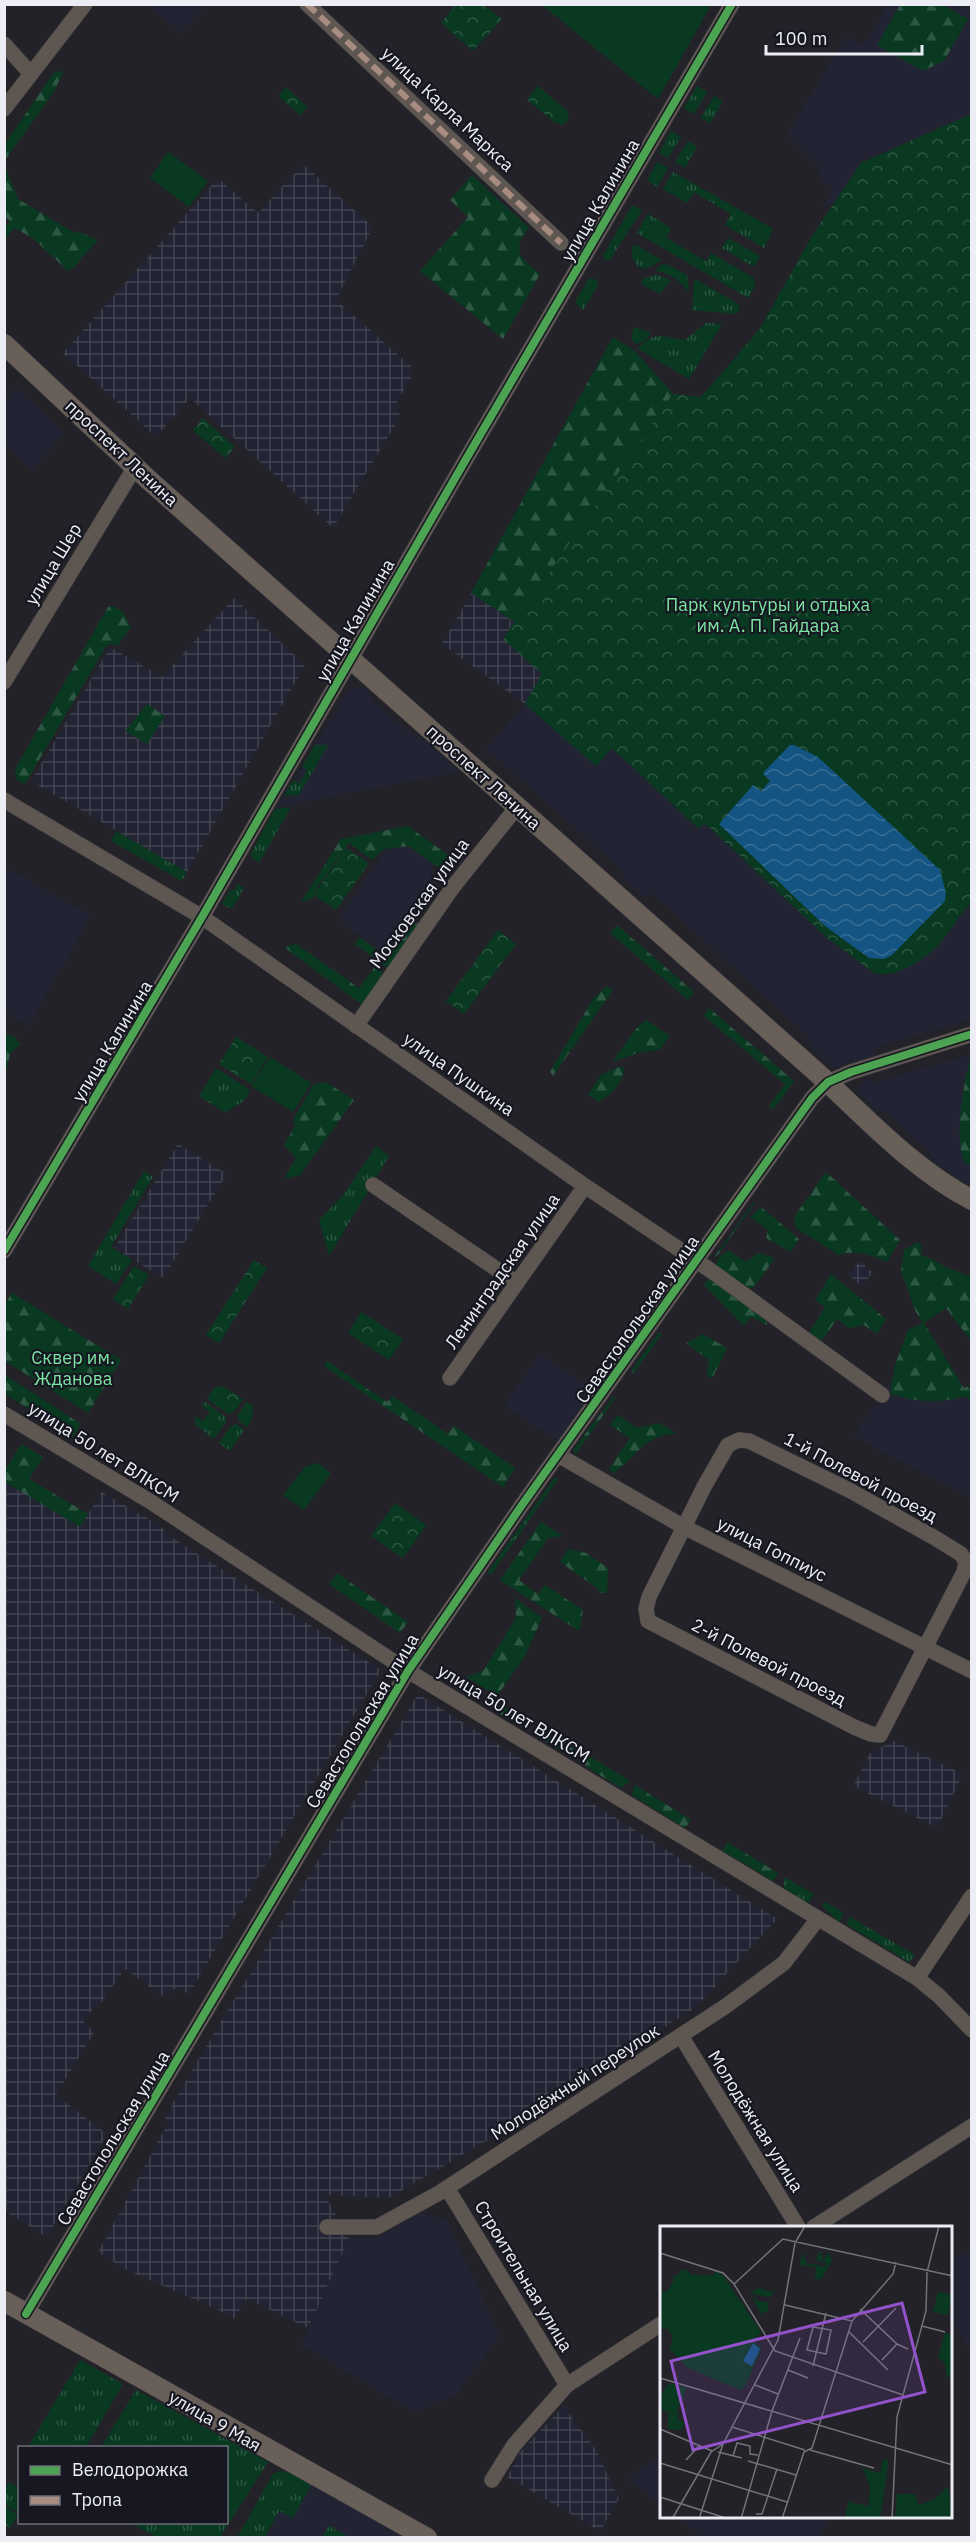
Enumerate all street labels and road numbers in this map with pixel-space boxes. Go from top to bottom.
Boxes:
street label: улица Карла Маркса [377,42,519,177]
street label: улица Калинина [556,134,645,265]
street label: проспект Ленина [61,395,184,512]
street label: улица Шер [20,519,86,609]
street label: улица Калинина [311,554,400,685]
street label: проспект Ленина [422,720,546,835]
street label: Московская улица [364,833,474,973]
street label: улица Калинина [67,976,158,1106]
street label: улица Пушкина [399,1027,519,1121]
street label: Ленинградская улица [439,1188,565,1353]
street label: Севастопольская улица [570,1230,704,1408]
street label: улица 50 лет ВЛКСМ [24,1396,184,1508]
street label: 1-й Полевой проезд [780,1427,942,1527]
street label: улица Гоппиус [713,1511,831,1587]
street label: 2-й Полевой проезд [688,1613,851,1711]
street label: Севастопольская улица [301,1629,424,1813]
street label: улица 50 лет ВЛКСМ [434,1658,594,1768]
street label: Молодёжный переулок [486,2019,664,2145]
street label: Севастопольская улица [52,2046,175,2230]
street label: Молодёжная улица [703,2046,809,2197]
street label: Строительная улица [470,2196,578,2356]
street label: улица 9 Мая [165,2385,265,2457]

